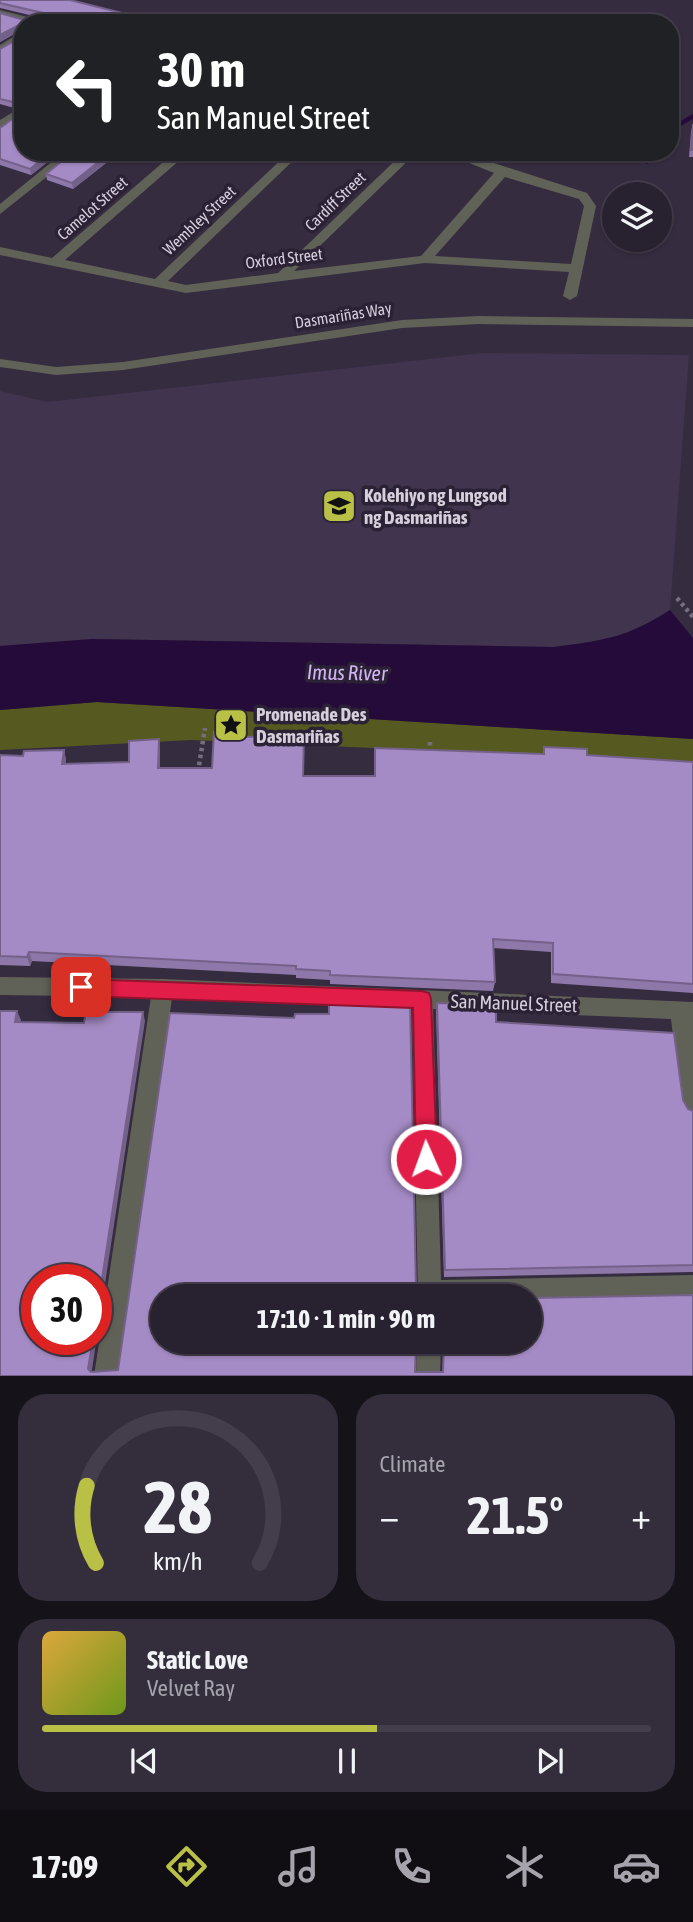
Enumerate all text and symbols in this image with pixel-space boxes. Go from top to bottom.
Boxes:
text: 30 m [157,41,245,97]
icon: left [42,42,133,133]
text: San Manuel Street [157,99,370,136]
street label: Cardiff Street [301,168,369,234]
street label: Camelot Street [53,172,131,243]
street label: Wembley Street [159,182,240,259]
map controls [602,182,672,252]
button: layers [602,182,672,252]
street label: Oxford Street [245,244,324,272]
street label: Dasmariñas Way [293,298,393,333]
place label: Kolehiyo ng Lungsod ng Dasmariñas [364,484,507,528]
school or university icon: Kolehiyo ng Lungsod ng Dasmariñas [320,487,358,525]
water label: Imus River [307,659,388,685]
place label: Promenade Des Dasmariñas [256,703,367,747]
place icon: Promenade Des Dasmariñas [212,706,250,744]
pin [51,957,111,1017]
icon: arrive [62,968,100,1006]
street label: San Manuel Street [450,990,578,1016]
position arrow [389,1122,463,1196]
speed limit sign: 30 [21,1264,112,1355]
text: 17:10 · 1 min · 90 m [257,1304,435,1334]
text: Climate [380,1451,445,1477]
text: 28 [144,1466,212,1549]
text: 21.5° [467,1485,564,1545]
text: − [380,1494,399,1537]
text: + [631,1494,651,1537]
text: km/h [153,1547,203,1575]
text: Static Love [147,1645,248,1675]
text: Velvet Ray [147,1675,235,1701]
icon: previous [125,1742,163,1780]
icon: pause [328,1742,366,1780]
icon: next [531,1742,569,1780]
icon: directions [162,1842,211,1891]
icon: music [274,1842,323,1891]
icon: phone [387,1842,436,1891]
icon: climate [500,1842,549,1891]
icon: car [612,1842,661,1891]
text: 17:09 [32,1848,98,1885]

